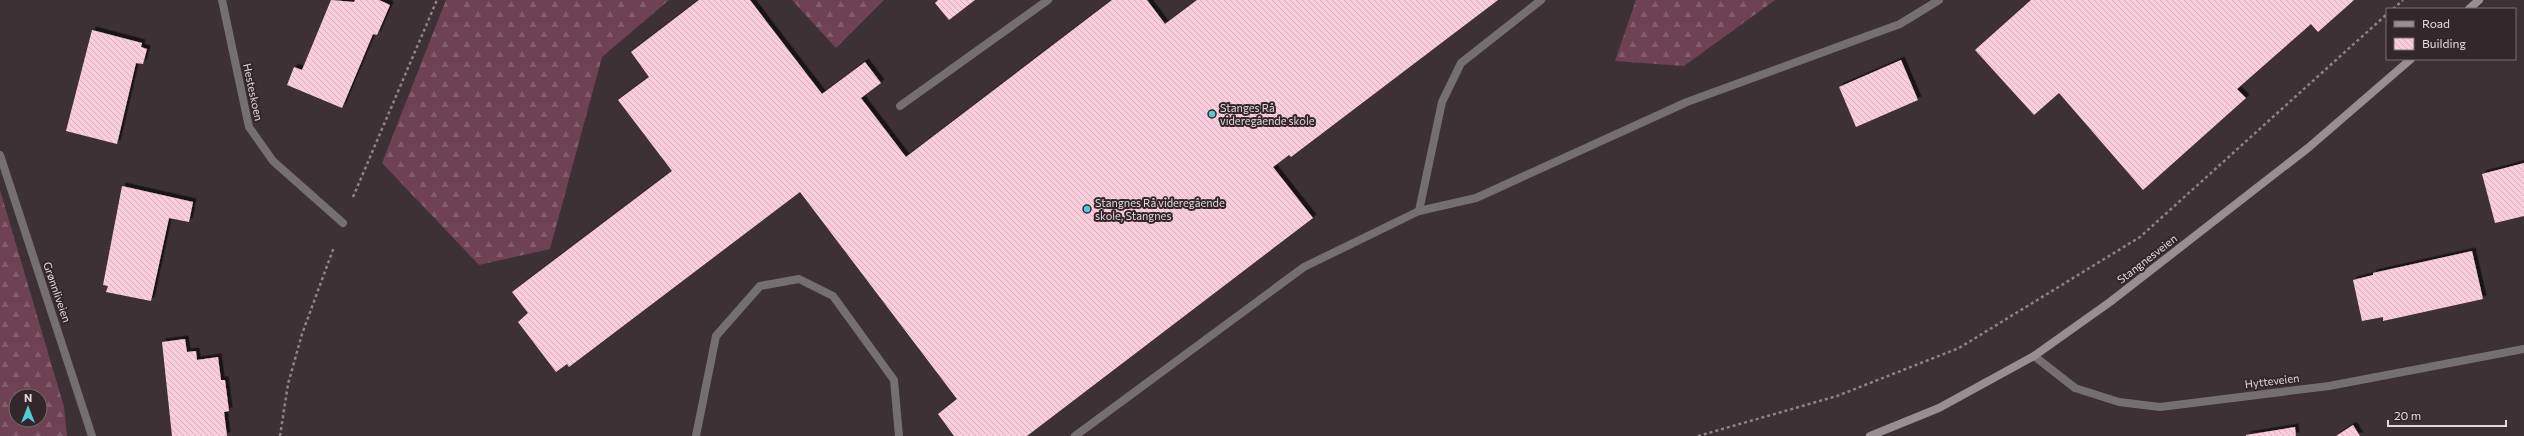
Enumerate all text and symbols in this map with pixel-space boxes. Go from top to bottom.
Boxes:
legend [2386,8,2516,60]
text: Road [2422,16,2450,30]
text: Building [2422,36,2466,50]
street label: Hesteskoen [241,62,266,122]
place label: Stanges Rå videregående skole [1220,101,1315,127]
marker: Stanges Rå videregående skole [1207,109,1217,119]
place label: Stangnes Rå videregående skole, Stangnes [1095,196,1225,222]
marker: Stangnes Rå videregående skole, Stangnes [1082,204,1092,214]
street label: Stangnesveien [2114,231,2179,286]
street label: Grønnliveien [41,260,74,324]
street label: Hytteveien [2244,371,2300,390]
north arrow [8,388,48,428]
text: N [24,391,32,404]
scale bar [2388,402,2506,428]
text: 20 m [2394,408,2421,422]

